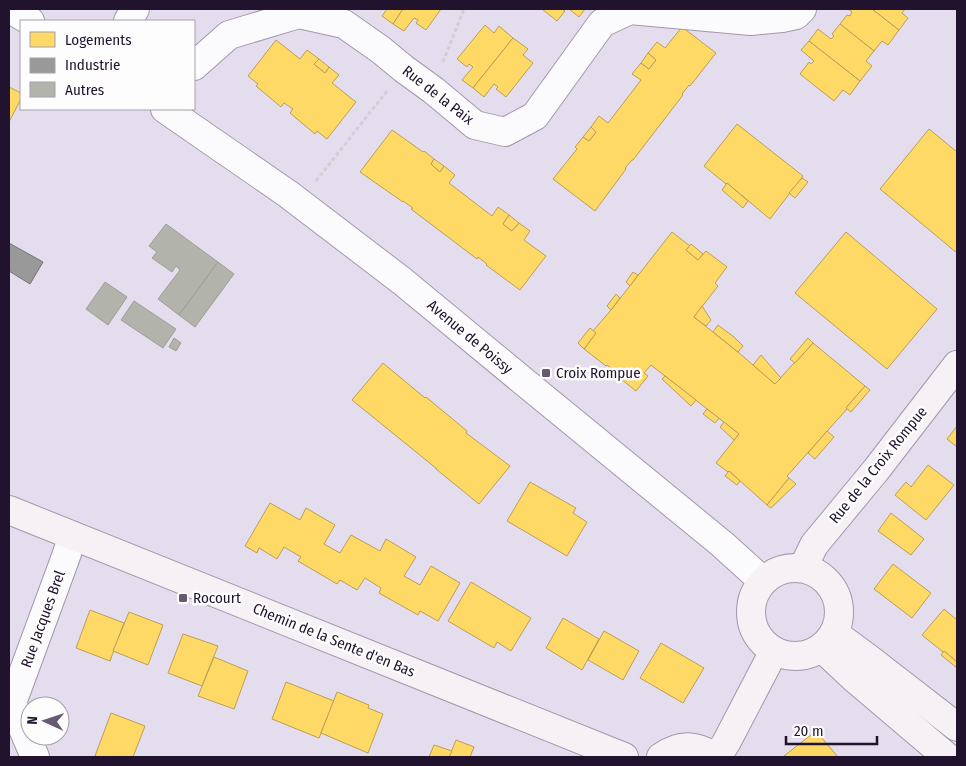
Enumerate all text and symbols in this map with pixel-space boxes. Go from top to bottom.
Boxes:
legend [20,20,195,110]
text: Logements [65,31,132,49]
text: Industrie [65,56,120,74]
street label: Rue de la Paix [399,62,478,129]
text: Autres [65,81,104,99]
street label: Avenue de Poissy [424,296,517,378]
place label: Croix Rompue [556,364,641,382]
marker: Croix Rompue [540,367,552,379]
street label: Rue de la Croix Rompue [825,403,931,527]
street label: Rue Jacques Brel [17,568,69,670]
place label: Rocourt [193,589,241,607]
marker: Rocourt [177,592,189,604]
street label: Chemin de la Sente d'en Bas [250,599,418,681]
north arrow [20,696,70,746]
scale bar [786,714,877,746]
text: N [24,716,41,725]
text: 20 m [794,722,824,740]

